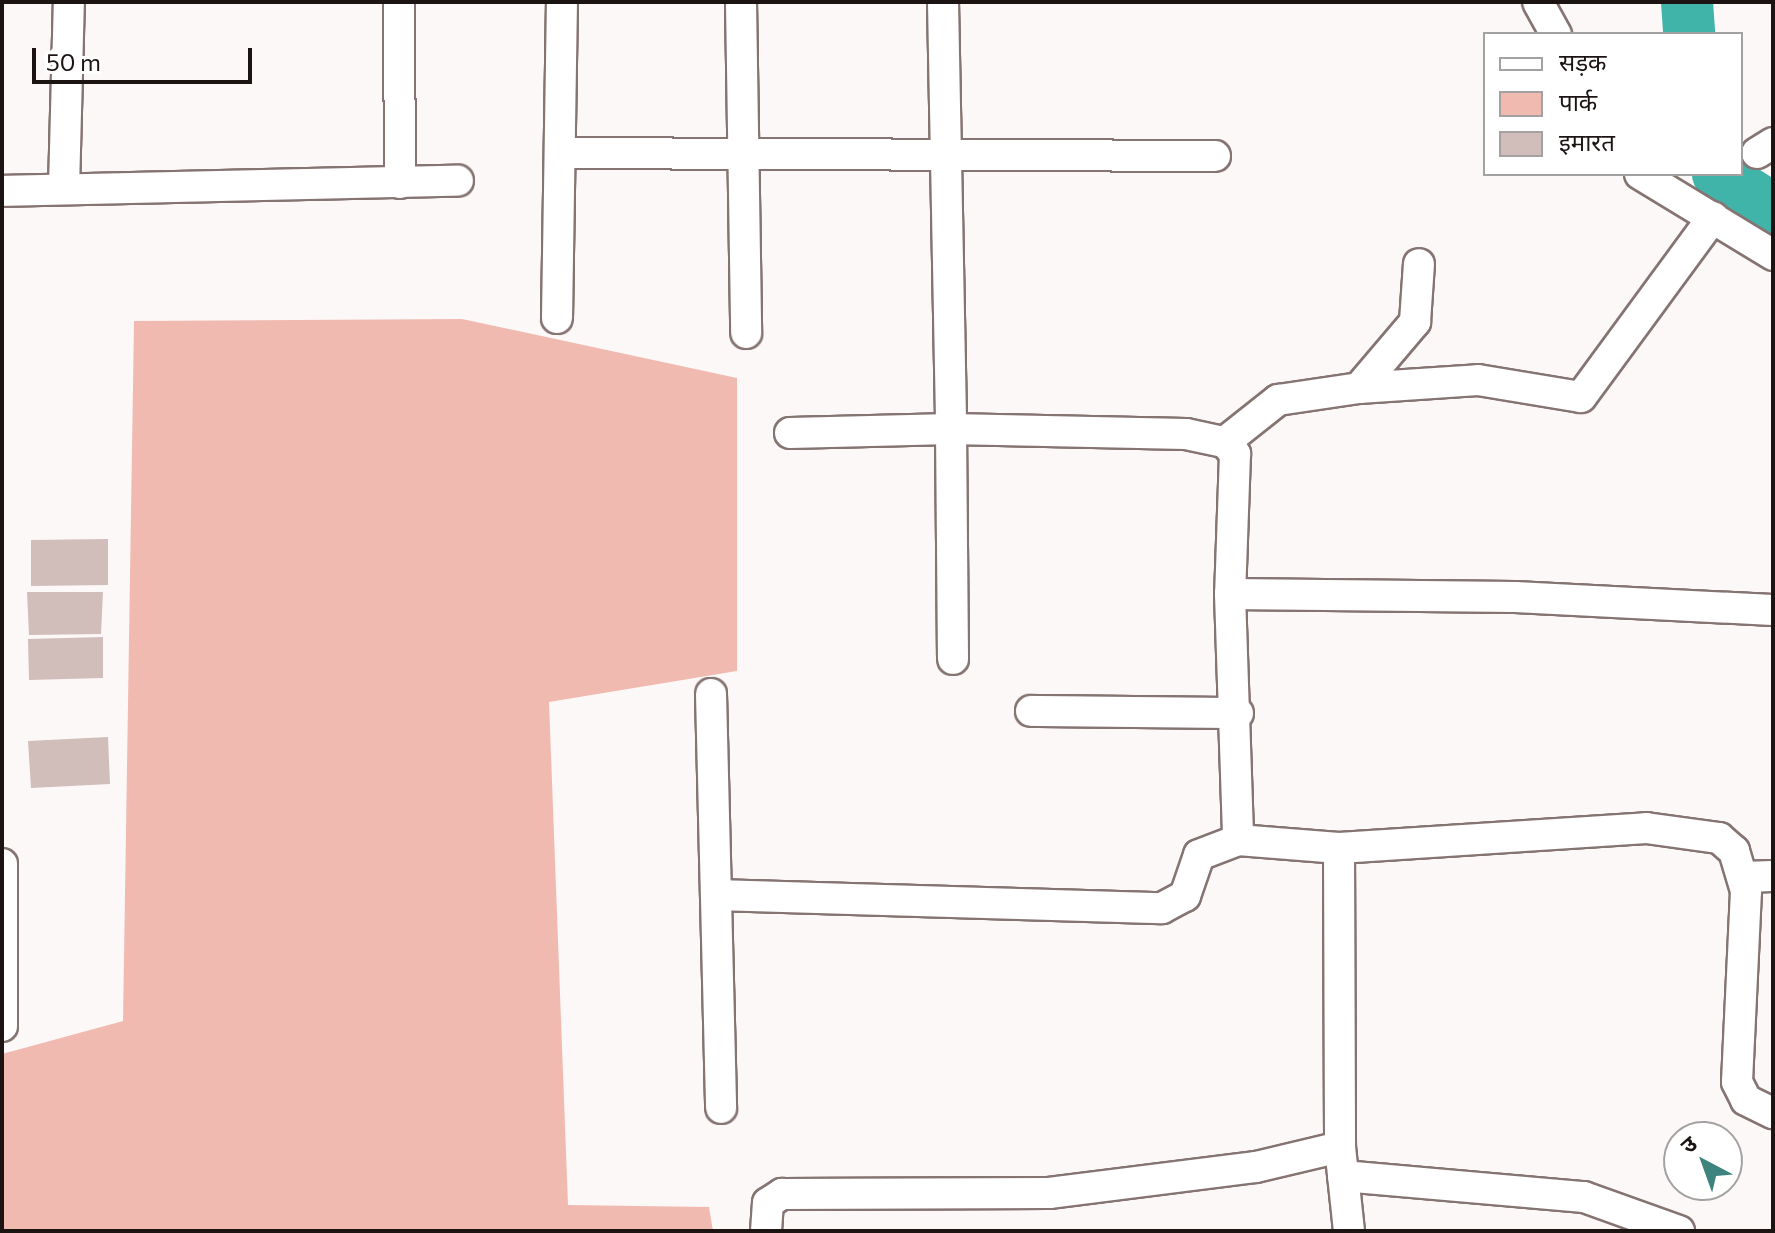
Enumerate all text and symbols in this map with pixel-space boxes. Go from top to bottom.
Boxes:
scale bar [36,32,256,82]
legend [1483,32,1743,176]
text: 50 m [46,47,101,76]
text: सड़क [1559,47,1607,76]
text: पार्क [1559,87,1597,116]
text: इमारत [1559,127,1615,156]
north arrow [1663,1121,1743,1201]
text: उ [1675,1130,1702,1158]

